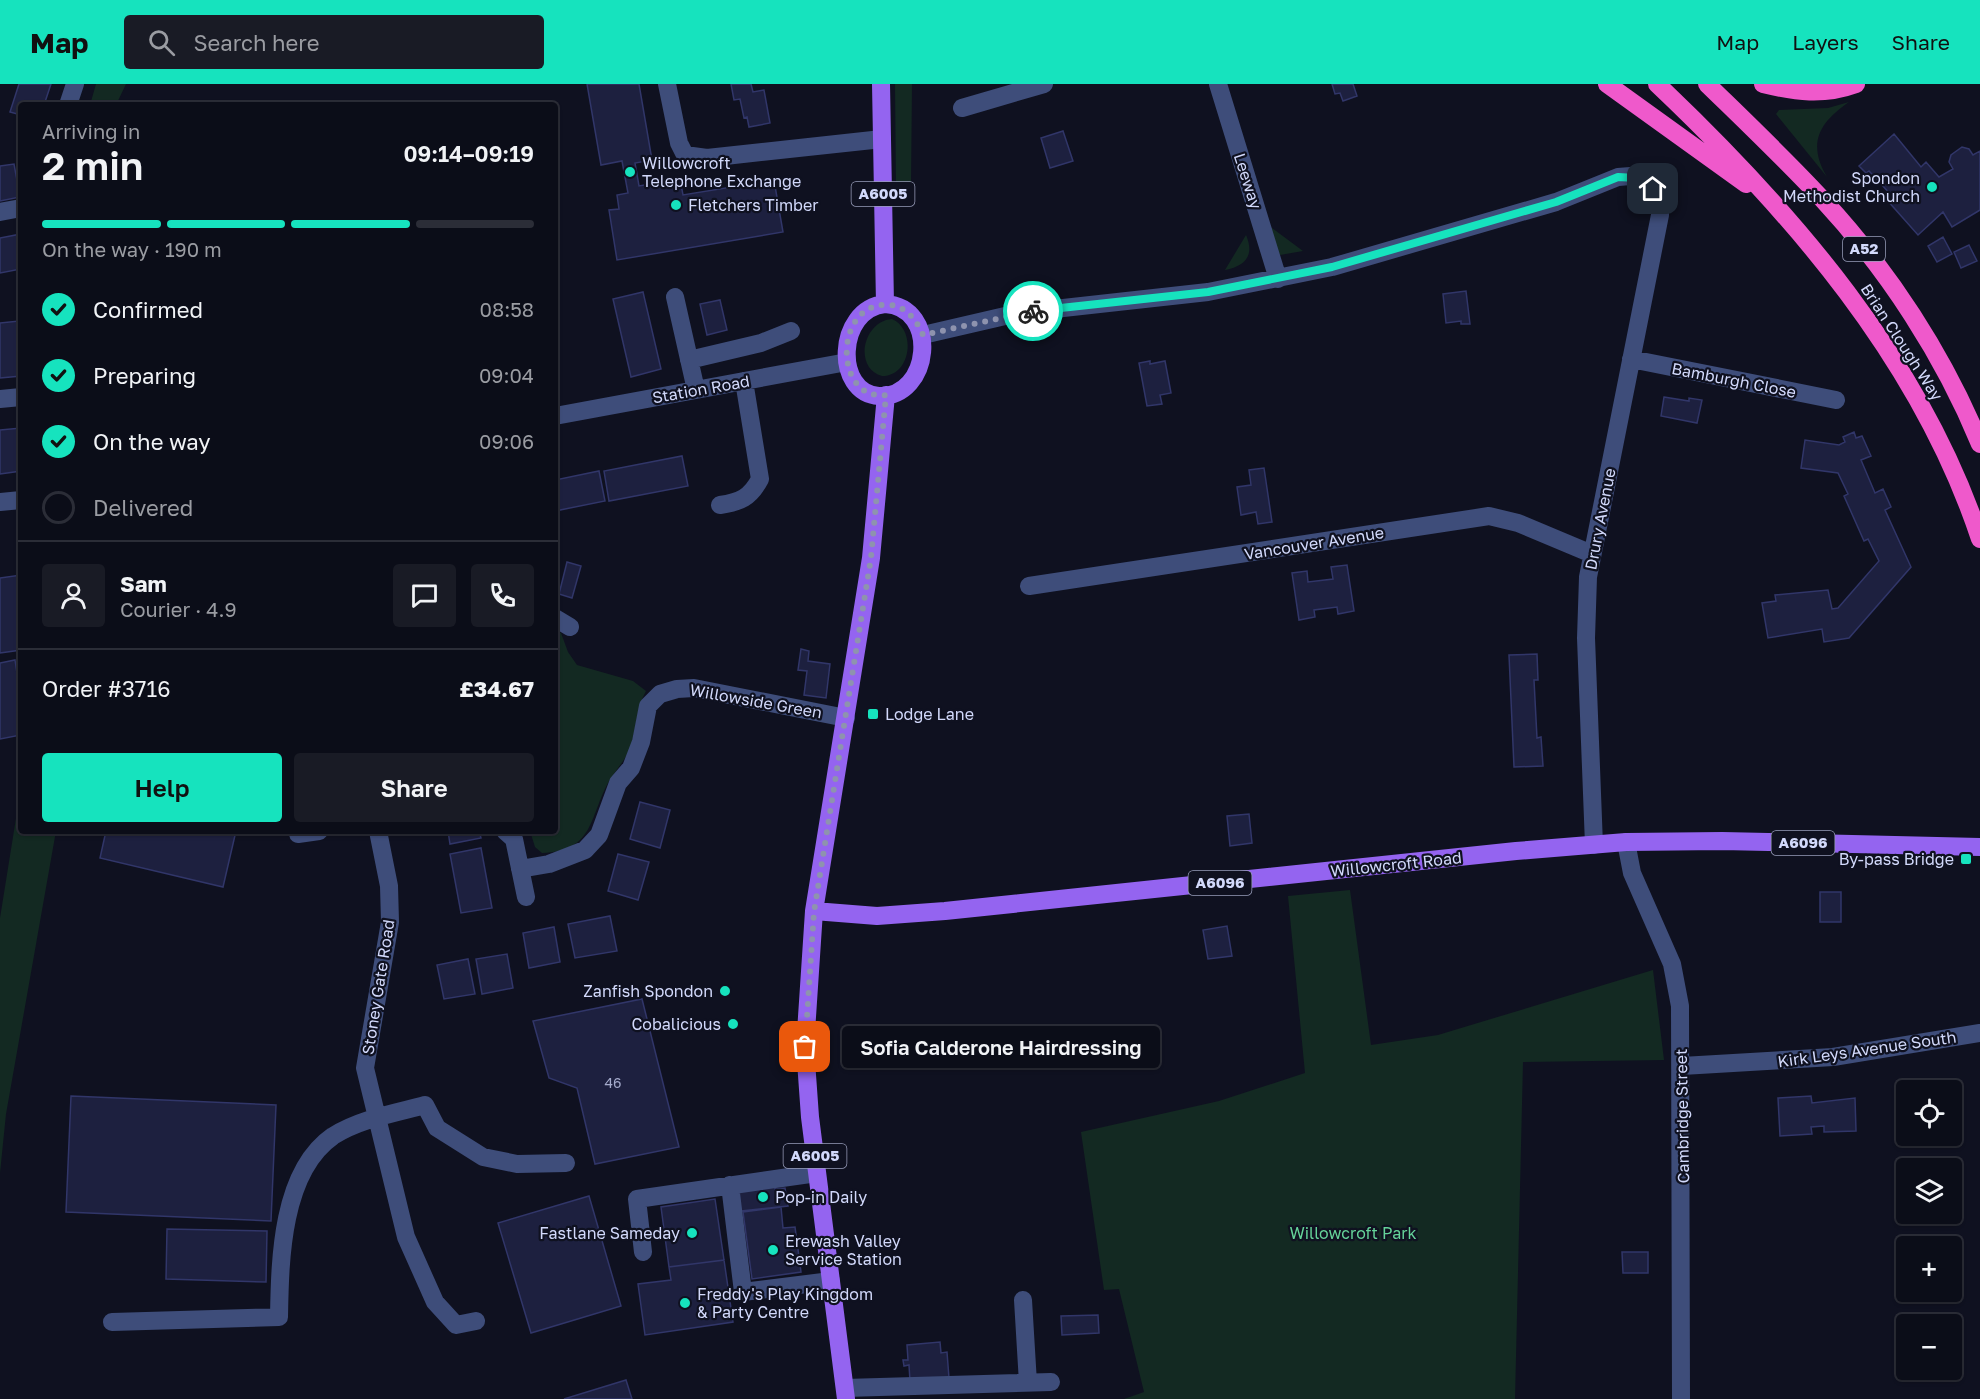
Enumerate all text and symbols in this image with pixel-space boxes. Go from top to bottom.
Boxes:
search box [124,15,544,69]
text: Map [30,26,88,59]
icon: search [145,26,178,59]
text: Search here [193,29,319,56]
text: Map [1716,29,1759,55]
text: Layers [1792,29,1859,55]
text: Share [1892,29,1950,55]
text: Arriving in [42,119,140,143]
text: 09:14–09:19 [403,140,534,167]
text: 2 min [42,142,143,189]
street label: Leeway [1230,150,1266,212]
place label: Willowcroft Telephone Exchange [642,153,801,191]
pin [1627,163,1678,214]
marker: Willowcroft Telephone Exchange [623,165,637,179]
place label: Spondon Methodist Church [1783,168,1920,206]
icon: home [1636,172,1669,205]
marker: Spondon Methodist Church [1925,180,1939,194]
road number: A6005 [852,182,914,206]
place label: Fletchers Timber [688,195,818,215]
marker: Fletchers Timber [669,198,683,212]
text: On the way · 190 m [42,237,222,261]
road number: A52 [1843,237,1885,261]
street label: Brian Clough Way [1857,280,1947,404]
courier [1003,281,1063,341]
icon: check [42,293,75,326]
icon: bike [1017,295,1050,328]
text: Confirmed [93,296,203,323]
text: 08:58 [480,297,534,321]
street label: Bamburgh Close [1670,358,1798,402]
icon: check [42,359,75,392]
text: Preparing [93,362,196,389]
text: 09:04 [479,363,534,387]
street label: Station Road [651,371,751,407]
icon: check [42,425,75,458]
text: On the way [93,428,211,455]
text: 09:06 [479,429,534,453]
street label: Drury Avenue [1580,466,1620,572]
text: Delivered [93,494,193,521]
street label: Vancouver Avenue [1243,522,1385,564]
button: person [42,564,105,627]
button: chat [393,564,456,627]
button: phone [471,564,534,627]
text: Sam [120,570,167,597]
text: Courier · 4.9 [120,597,237,621]
text: Order #3716 [42,675,170,702]
text: £34.67 [459,675,534,702]
street label: Willowside Green [688,680,824,722]
place label: Lodge Lane [885,704,974,724]
marker: Lodge Lane [866,707,880,721]
button: Help [42,753,282,822]
button: Share [294,753,534,822]
road number: A6096 [1772,831,1834,855]
street label: Willowcroft Road [1329,847,1463,881]
place label: By-pass Bridge [1839,849,1954,869]
marker: By-pass Bridge [1959,852,1973,866]
road number: A6096 [1188,871,1252,895]
street label: Stoney Gate Road [357,918,399,1056]
place label: Zanfish Spondon [583,981,713,1001]
marker: Zanfish Spondon [718,984,732,998]
place label: Cobalicious [631,1014,721,1034]
marker: Cobalicious [726,1017,740,1031]
pin [779,1021,830,1072]
callout: Sofia Calderone Hairdressing [841,1026,1159,1068]
street label: Kirk Leys Avenue South [1776,1027,1958,1071]
icon: bag [788,1030,821,1063]
text: Sofia Calderone Hairdressing [860,1035,1142,1059]
street label: Cambridge Street [1671,1048,1693,1184]
house number: 46 [604,1074,622,1091]
map controls [1896,1080,1962,1380]
button: locate [1896,1080,1962,1146]
road number: A6005 [784,1144,846,1168]
button: layers [1896,1158,1962,1224]
place label: Pop-in Daily [775,1187,867,1207]
marker: Pop-in Daily [756,1190,770,1204]
place label: Fastlane Sameday [539,1223,680,1243]
park label: Willowcroft Park [1289,1223,1417,1243]
marker: Fastlane Sameday [685,1226,699,1240]
place label: Erewash Valley Service Station [785,1231,902,1269]
button: + [1896,1236,1962,1302]
marker: Erewash Valley Service Station [766,1243,780,1257]
place label: Freddy's Play Kingdom & Party Centre [697,1284,873,1322]
marker: Freddy's Play Kingdom & Party Centre [678,1296,692,1310]
button: − [1896,1314,1962,1380]

